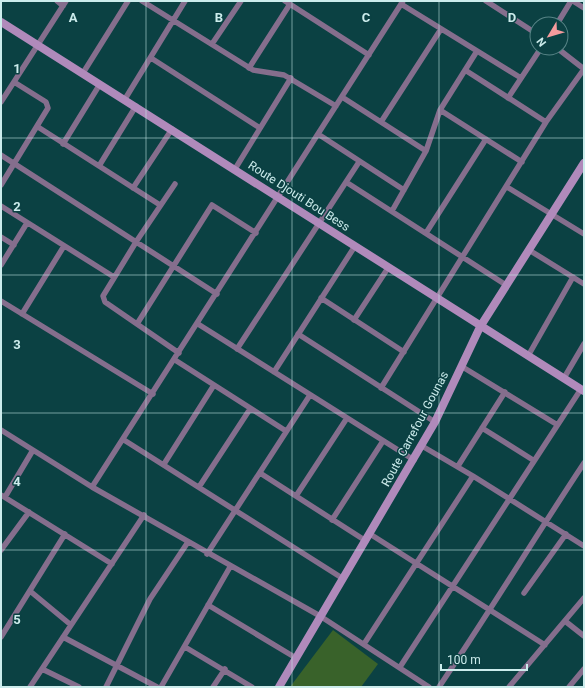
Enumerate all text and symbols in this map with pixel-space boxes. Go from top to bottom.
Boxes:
text: A [69,10,78,25]
text: B [215,10,223,25]
text: C [362,10,371,25]
text: D [508,10,516,25]
north arrow [529,16,569,56]
text: N [534,35,549,49]
text: 1 [13,61,21,76]
street label: Route Djouti Bou Bess [246,158,352,234]
text: 2 [13,199,21,214]
text: 3 [13,337,21,352]
street label: Route Carrefour Gounas [379,369,451,489]
text: 4 [13,474,21,489]
text: 5 [13,612,21,627]
scale bar [441,646,527,672]
text: 100 m [447,653,481,667]

